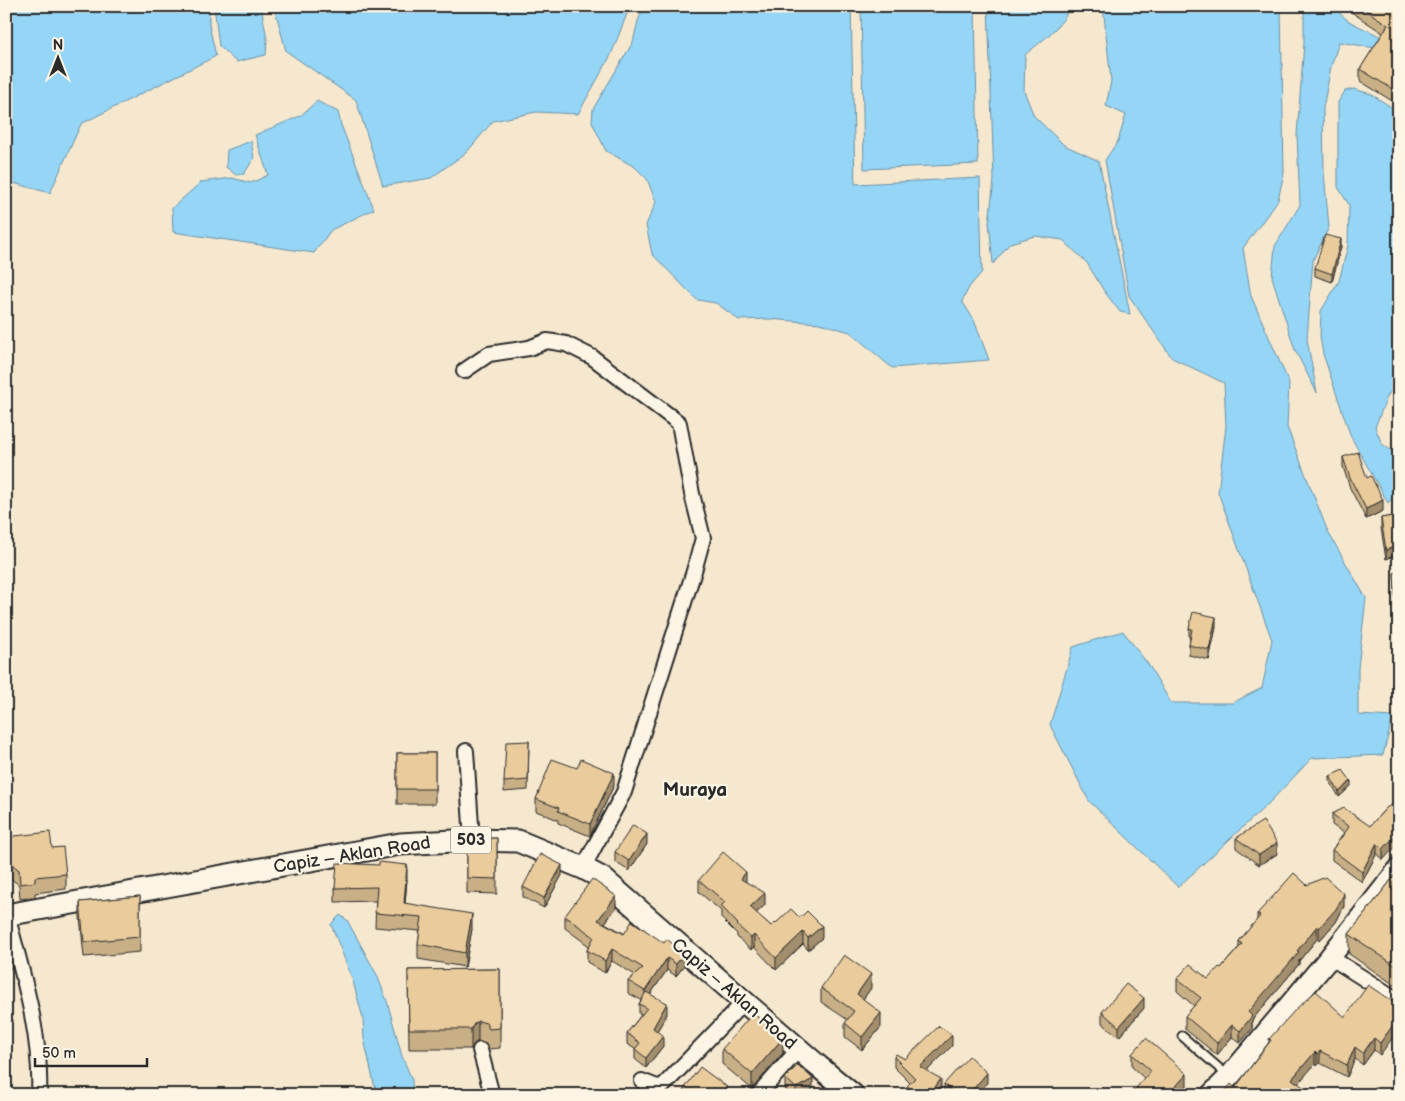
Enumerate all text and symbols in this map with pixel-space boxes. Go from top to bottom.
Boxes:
north arrow [32,32,82,82]
text: N [53,37,63,54]
district label: Muraya [663,779,727,802]
road number: 503 [451,826,491,854]
street label: Capiz – Aklan Road [272,832,432,878]
street label: Capiz – Aklan Road [667,934,801,1054]
scale bar [35,1036,148,1068]
text: 50 m [42,1044,76,1063]

